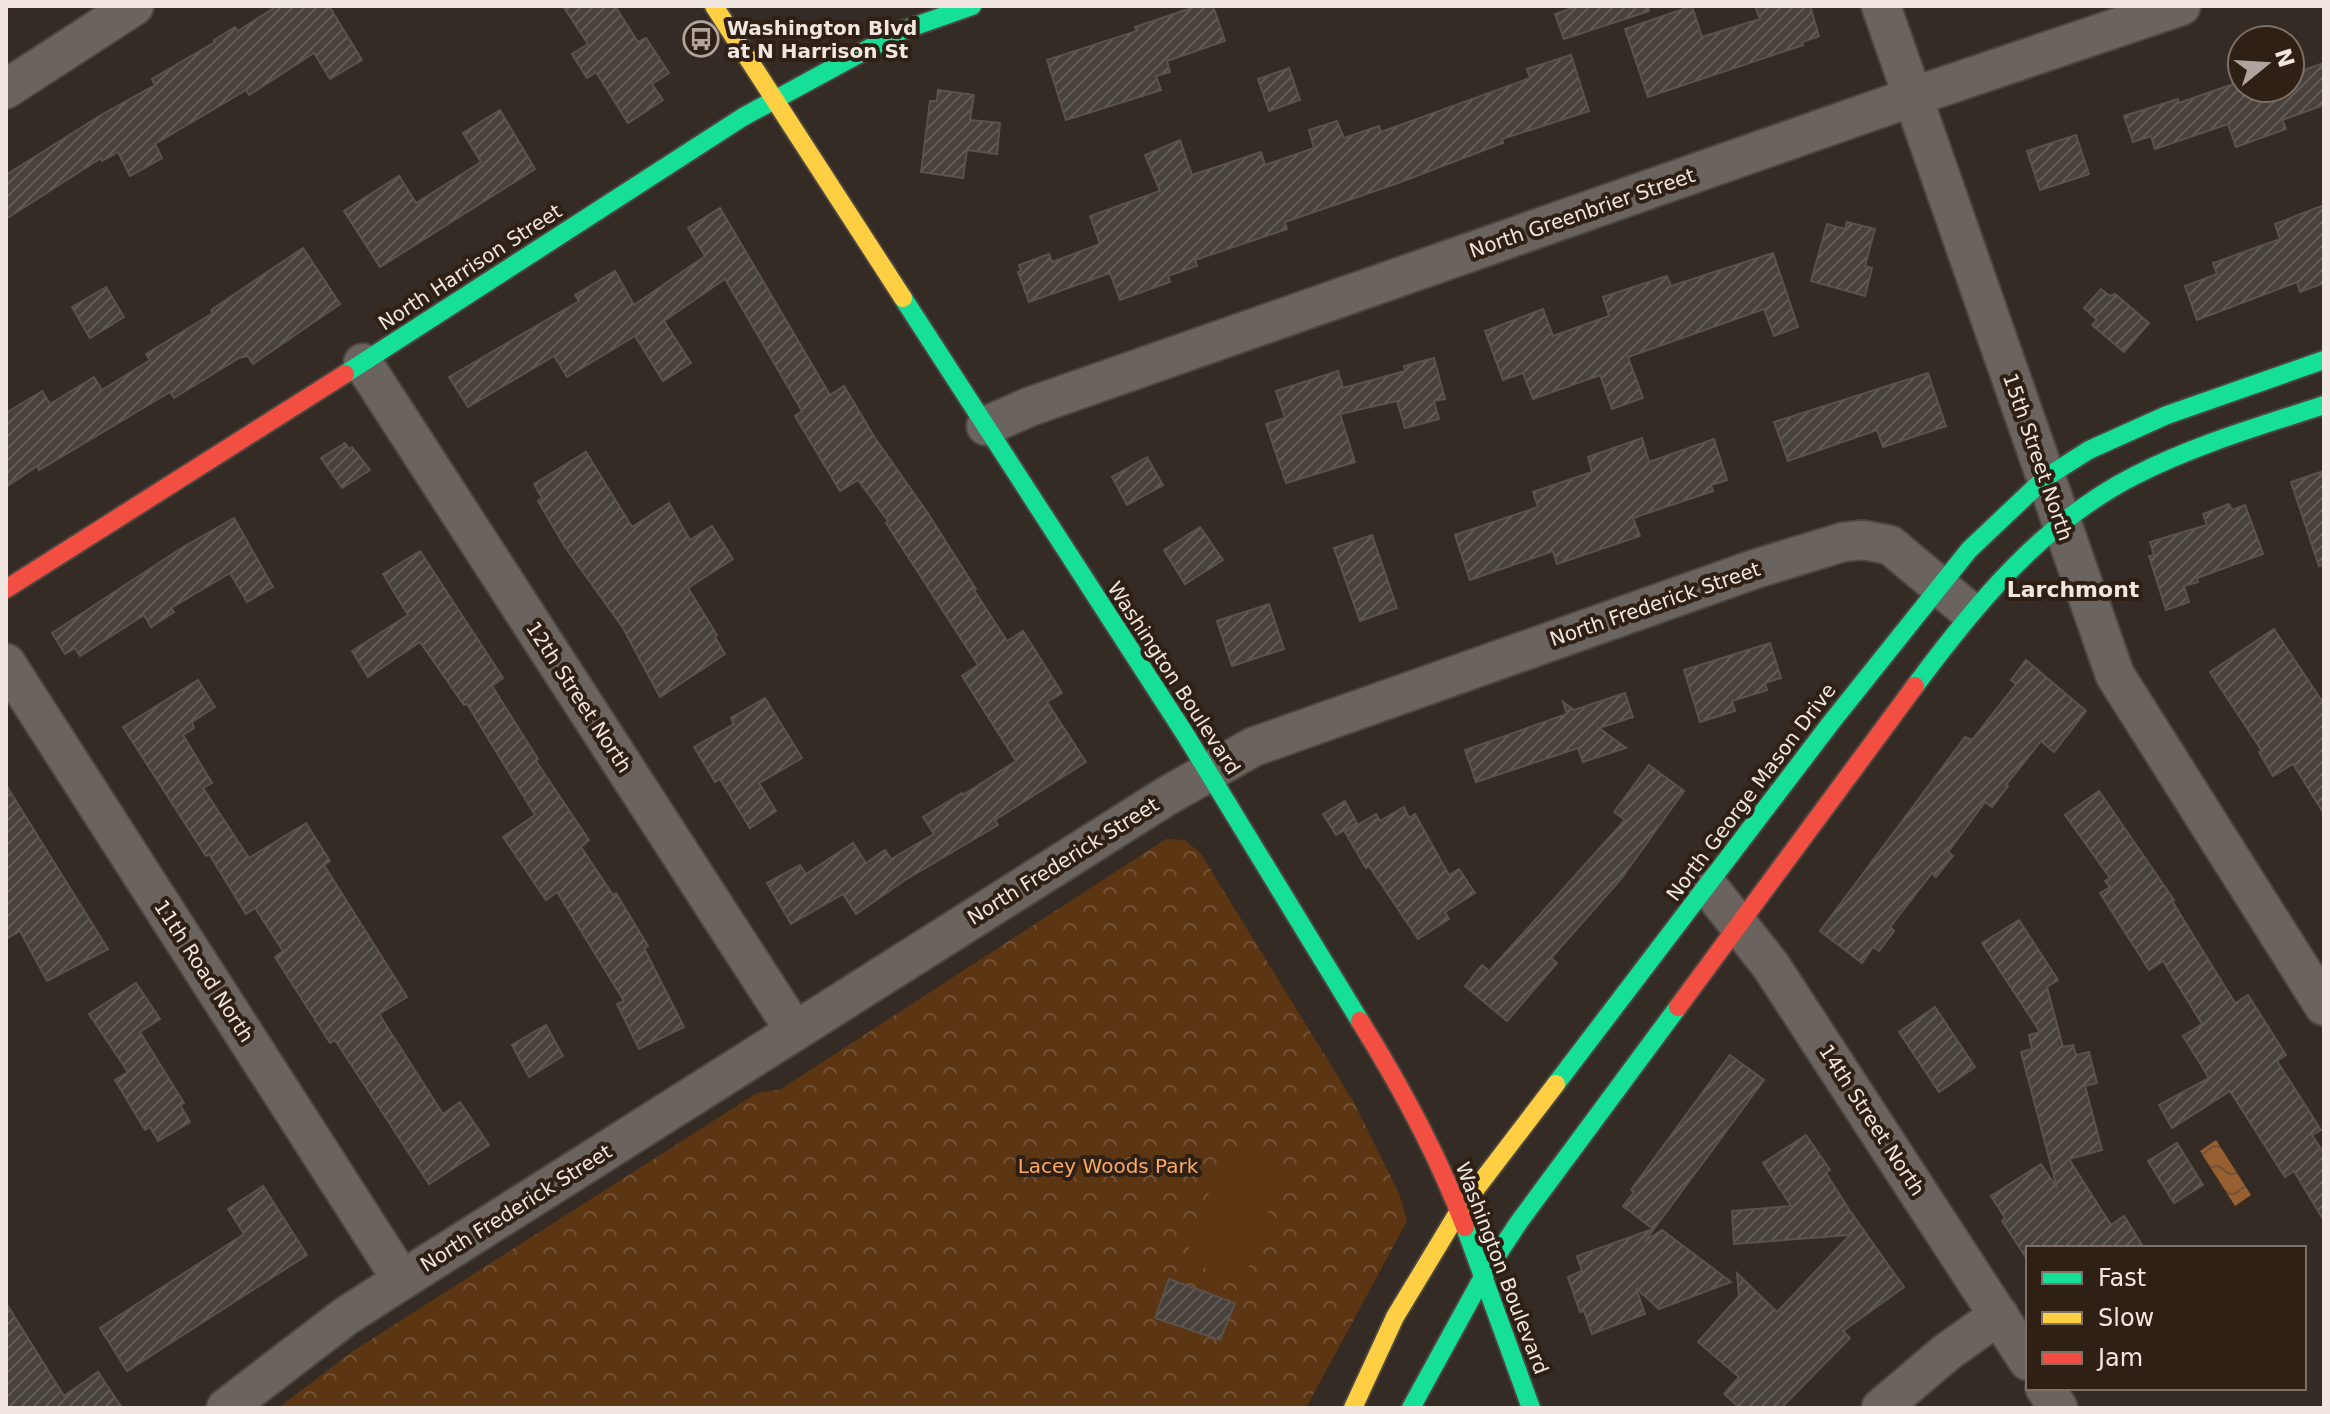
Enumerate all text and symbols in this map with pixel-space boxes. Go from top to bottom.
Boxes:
place label: Washington Blvd at N Harrison St [727,16,917,63]
bus stop icon: Washington Blvd at N Harrison St [682,20,720,58]
north arrow [2226,24,2306,104]
text: N [2270,45,2299,71]
street label: North Greenbrier Street [1466,163,1698,263]
street label: North Harrison Street [374,199,566,335]
street label: 15th Street North [1998,370,2078,544]
street label: North Frederick Street [1547,557,1763,651]
street label: Washington Boulevard [1103,577,1245,779]
district label: Larchmont [2007,577,2140,602]
street label: 12th Street North [521,617,637,777]
street label: North George Mason Drive [1661,679,1841,905]
street label: North Frederick Street [963,792,1163,930]
street label: 11th Road North [149,895,259,1047]
street label: 14th Street North [1814,1040,1930,1200]
street label: North Frederick Street [416,1139,616,1277]
park label: Lacey Woods Park [1018,1154,1199,1178]
street label: Washington Boulevard [1450,1159,1554,1377]
legend [2026,1246,2306,1390]
text: Fast [2098,1264,2146,1292]
text: Slow [2098,1304,2154,1332]
text: Jam [2096,1344,2143,1372]

